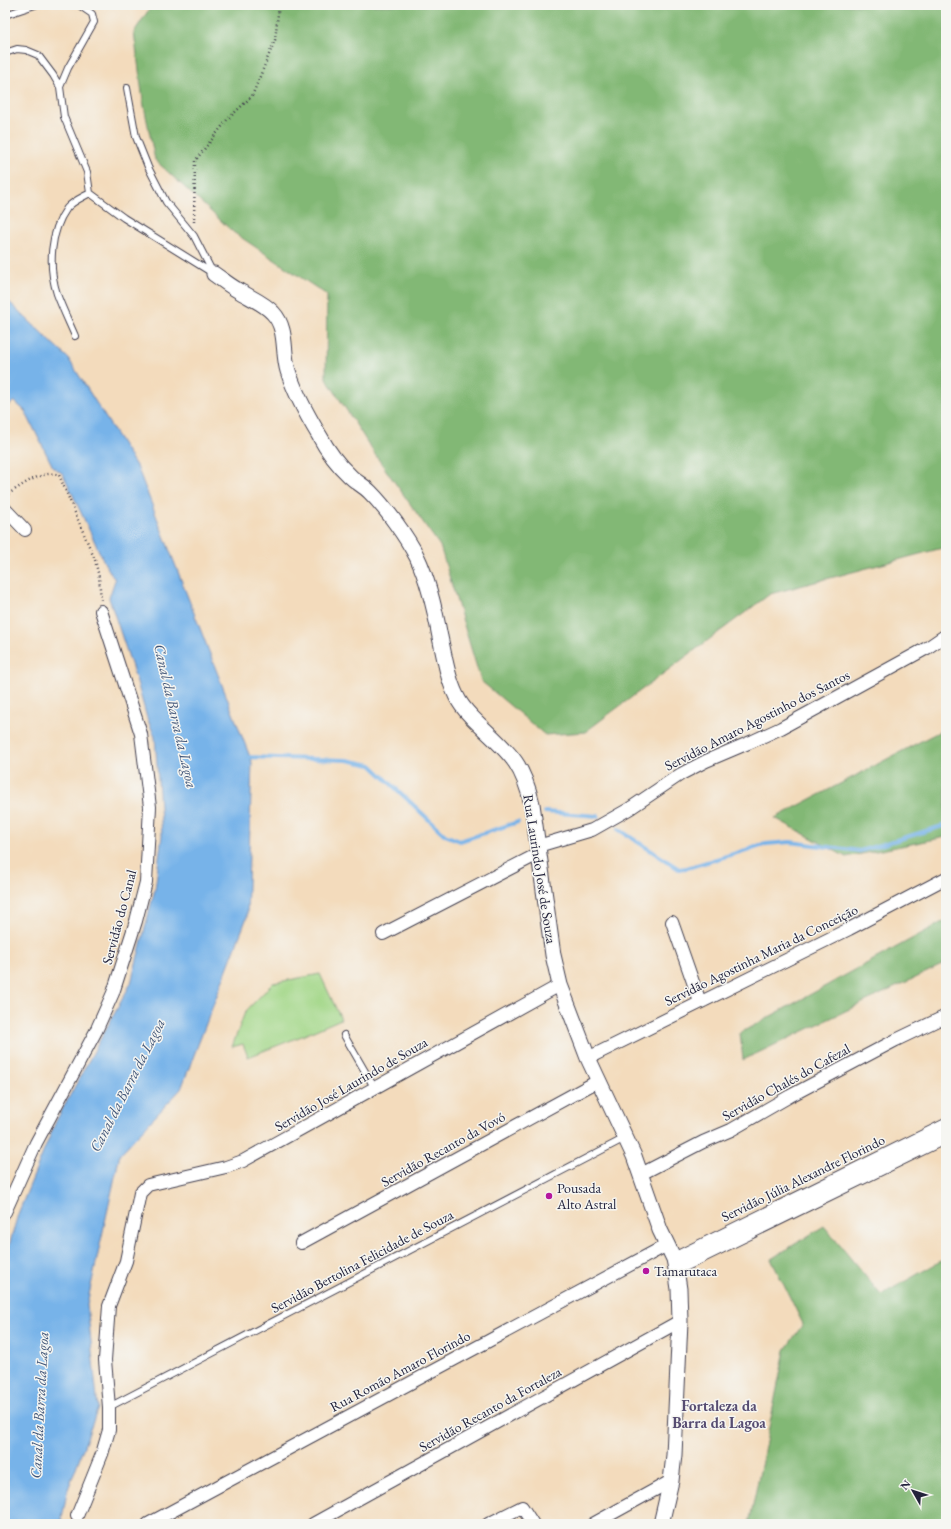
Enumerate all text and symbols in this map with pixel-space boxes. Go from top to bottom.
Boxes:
water label: Canal da Barra da Lagoa [150,642,202,790]
street label: Servidão Amaro Agostinho dos Santos [661,665,853,775]
street label: Rua Laurindo José de Souza [519,793,561,945]
street label: Servidão do Canal [98,867,140,966]
street label: Servidão Agostinha Maria da Conceição [661,900,861,1010]
water label: Canal da Barra da Lagoa [85,1015,169,1155]
street label: Servidão José Laurindo de Souza [271,1033,431,1135]
street label: Servidão Chalés do Cafezal [719,1039,854,1125]
street label: Servidão Recanto da Vovó [378,1107,508,1191]
street label: Servidão Júlia Alexandre Florindo [718,1130,888,1226]
place label: Pousada Alto Astral [556,1179,617,1213]
marker: Pousada Alto Astral [544,1191,554,1201]
street label: Servidão Bertolina Felicidade de Souza [268,1205,457,1317]
place label: Tamarutaca [654,1262,717,1280]
marker: Tamarutaca [641,1266,651,1276]
street label: Rua Romão Amaro Florindo [327,1326,473,1416]
water label: Canal da Barra da Lagoa [26,1331,52,1479]
street label: Servidão Recanto da Fortaleza [416,1362,565,1456]
district label: Fortaleza da Barra da Lagoa [672,1396,766,1432]
north arrow [893,1471,933,1511]
text: N [897,1477,914,1493]

